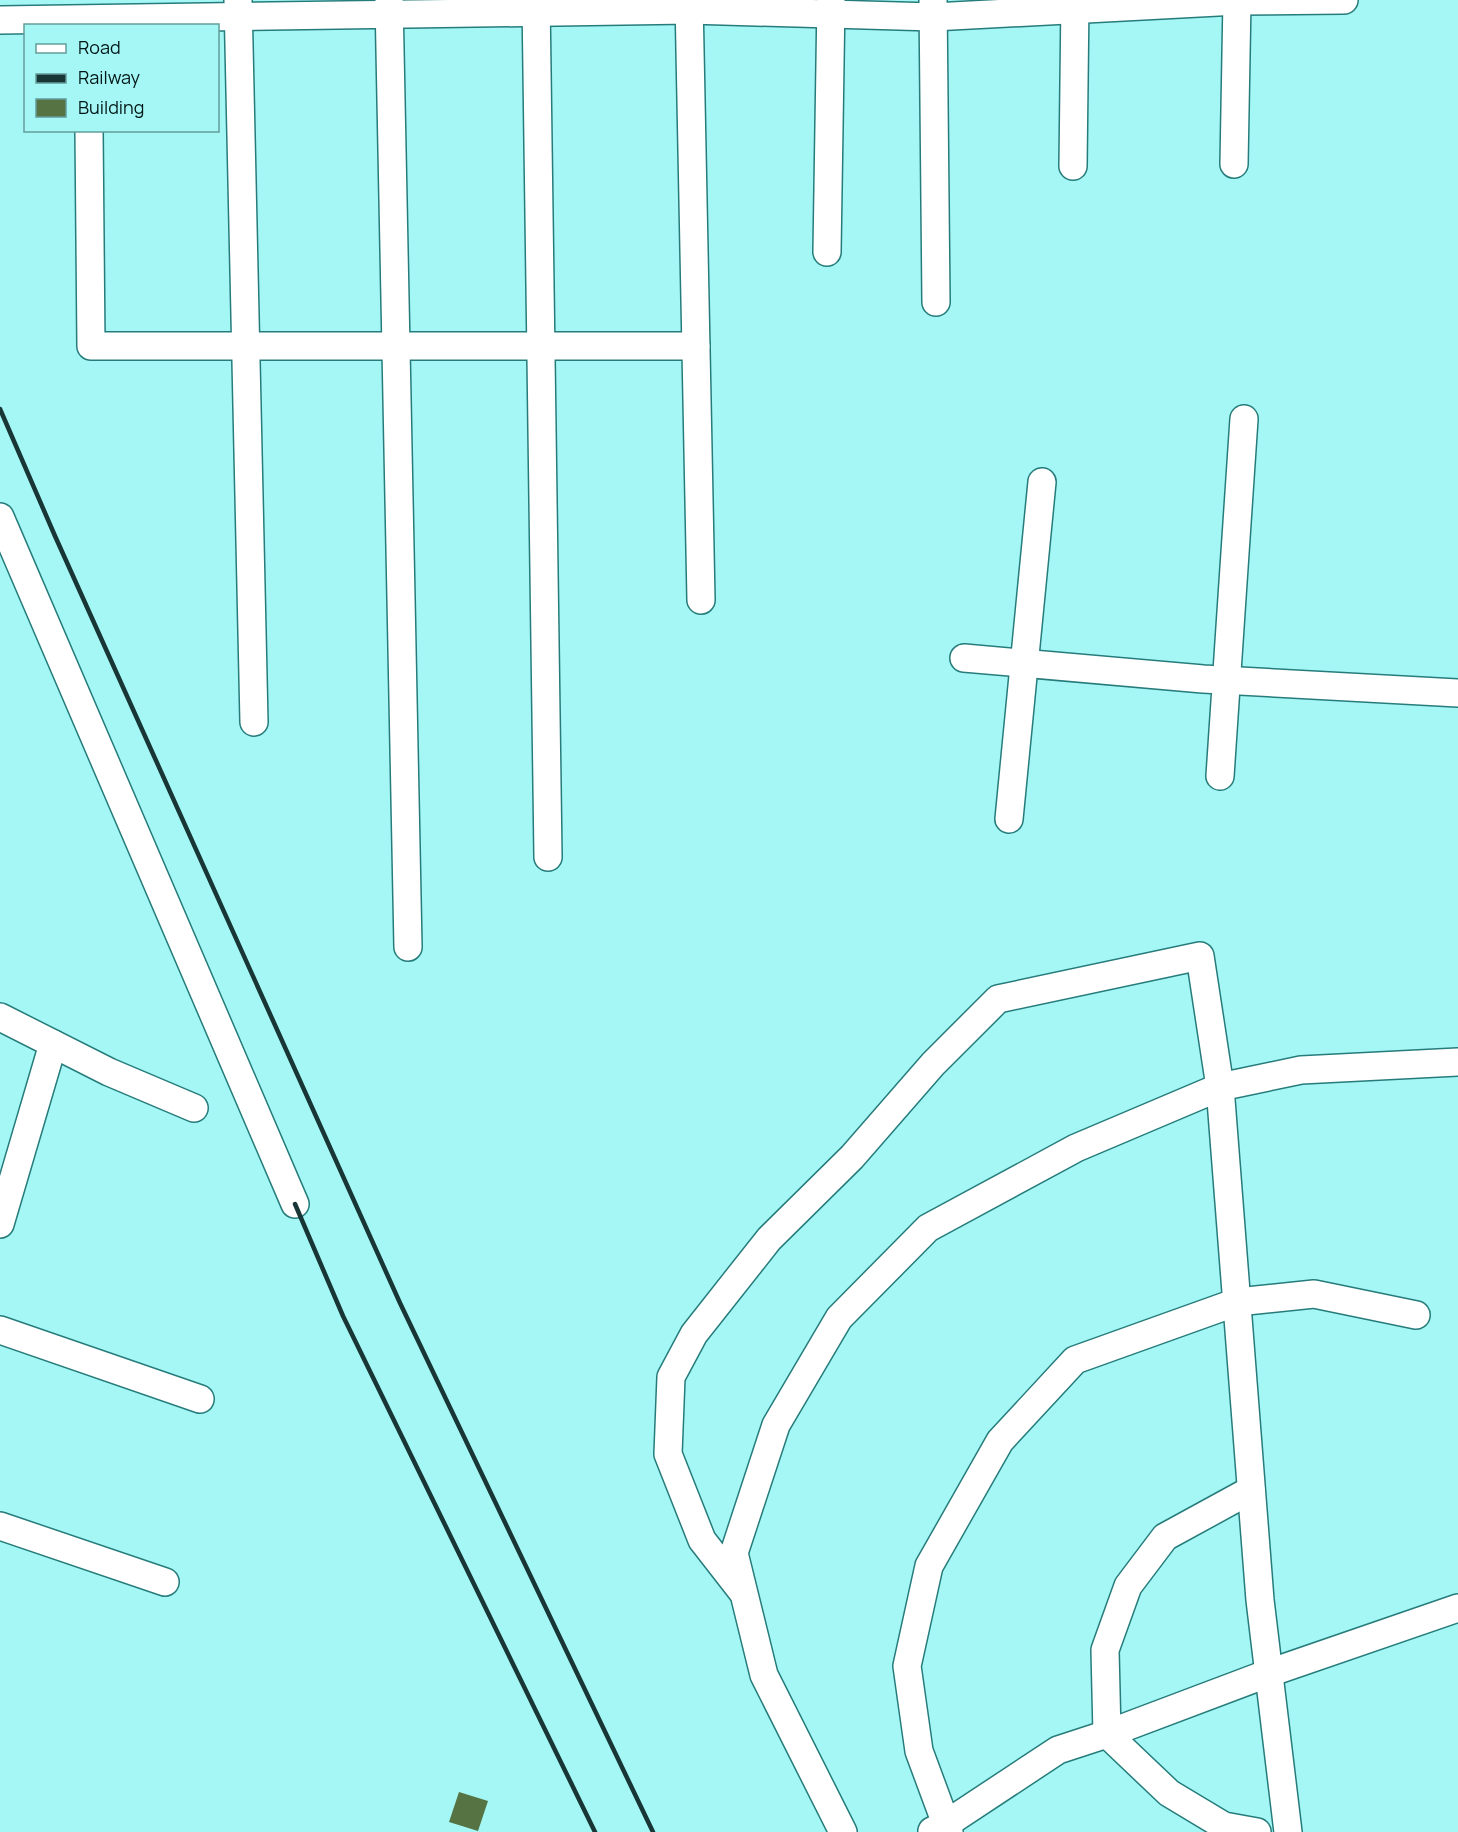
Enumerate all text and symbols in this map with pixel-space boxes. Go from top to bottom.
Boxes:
legend [24,24,219,132]
text: Road [78,35,121,59]
text: Railway [78,65,140,89]
text: Building [78,95,144,119]

